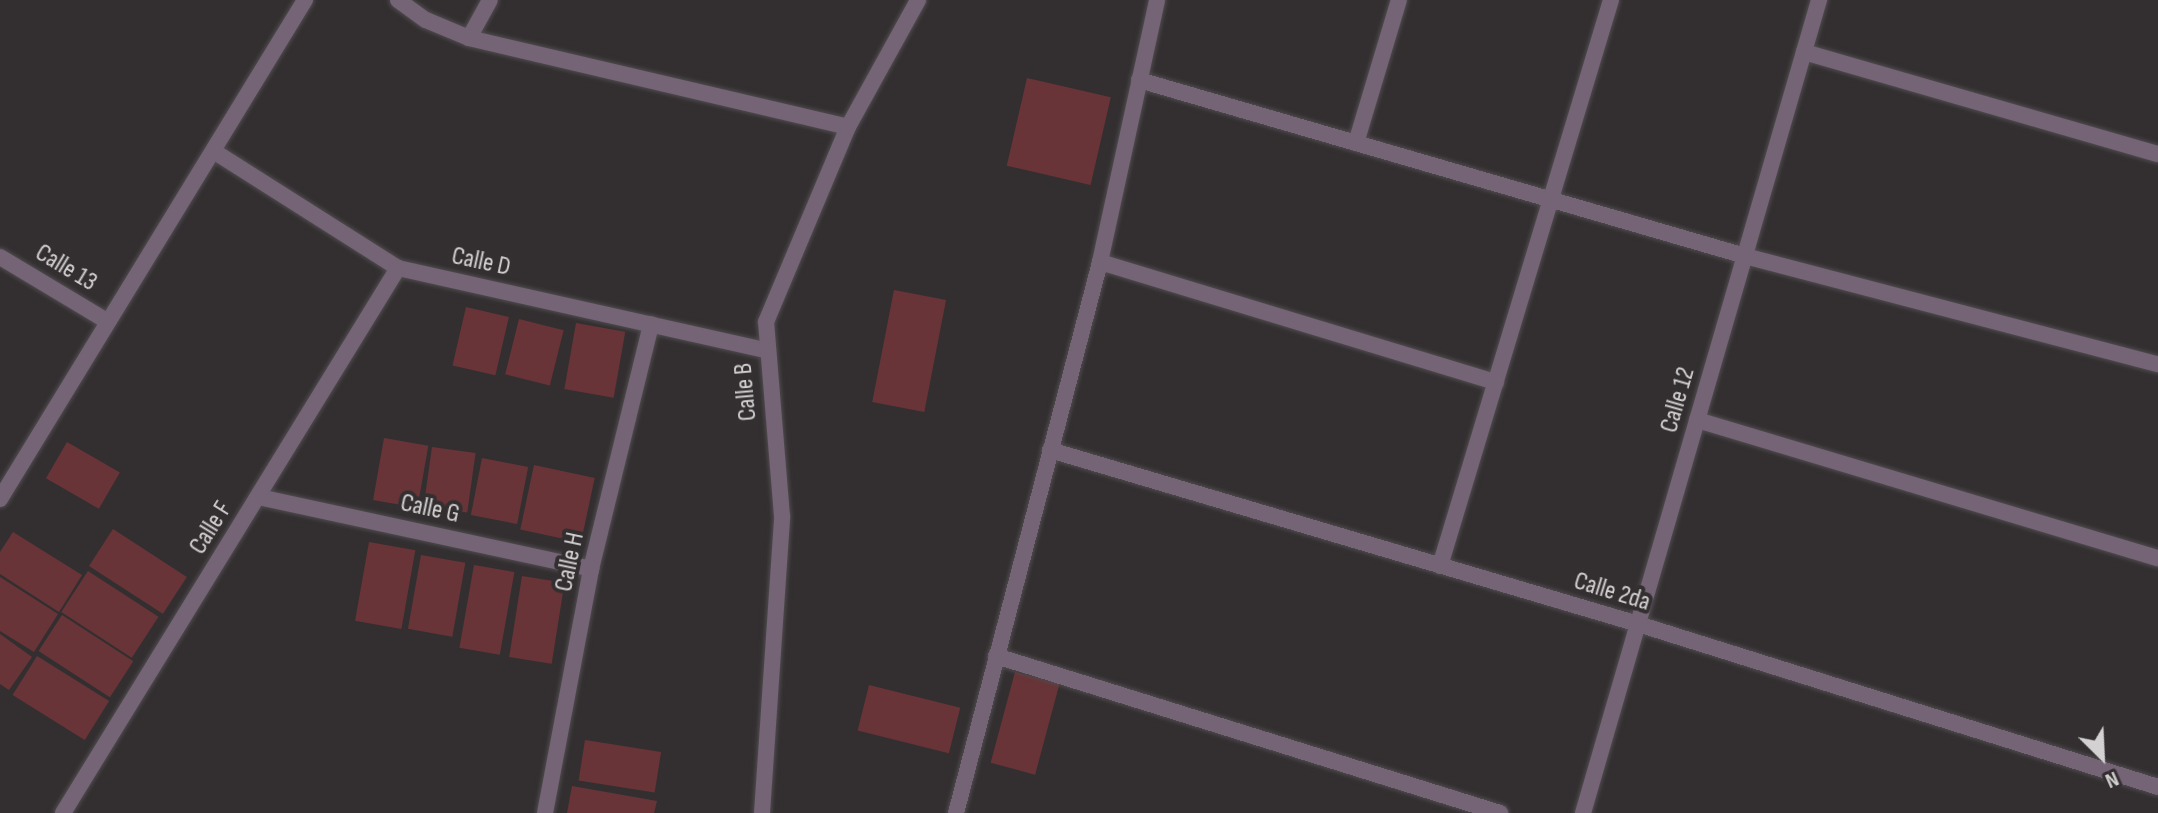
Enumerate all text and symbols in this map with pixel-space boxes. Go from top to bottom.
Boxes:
street label: Calle 13 [29,238,103,298]
street label: Calle D [449,241,513,283]
street label: Calle B [728,362,764,422]
street label: Calle 12 [1654,364,1702,436]
street label: Calle G [398,488,462,530]
street label: Calle F [183,496,239,560]
street label: Calle H [549,530,591,594]
street label: Calle 2da [1570,566,1654,618]
north arrow [2062,717,2142,797]
text: N [2101,765,2123,794]

